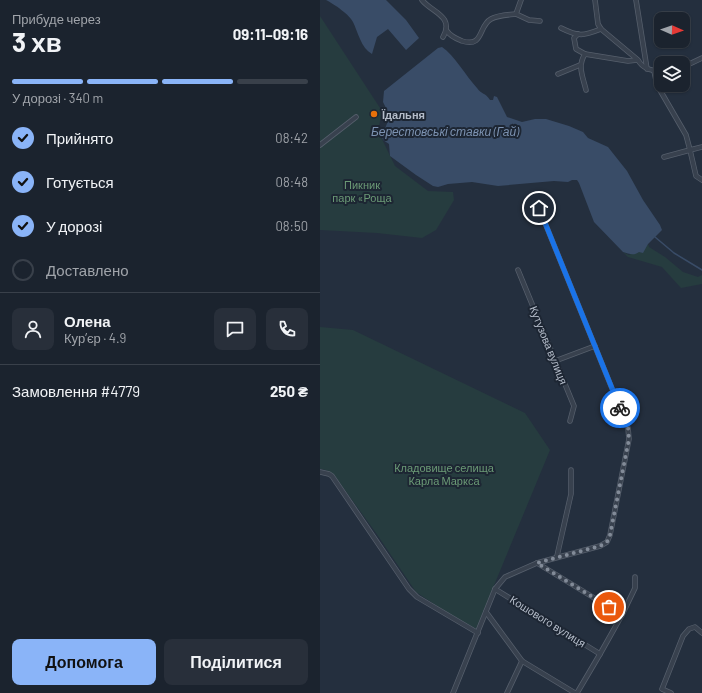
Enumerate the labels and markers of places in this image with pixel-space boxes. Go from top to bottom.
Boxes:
place label: Їдальня [381,108,425,121]
marker: Їдальня [369,109,379,119]
pin [522,191,556,225]
pin [592,590,626,624]

